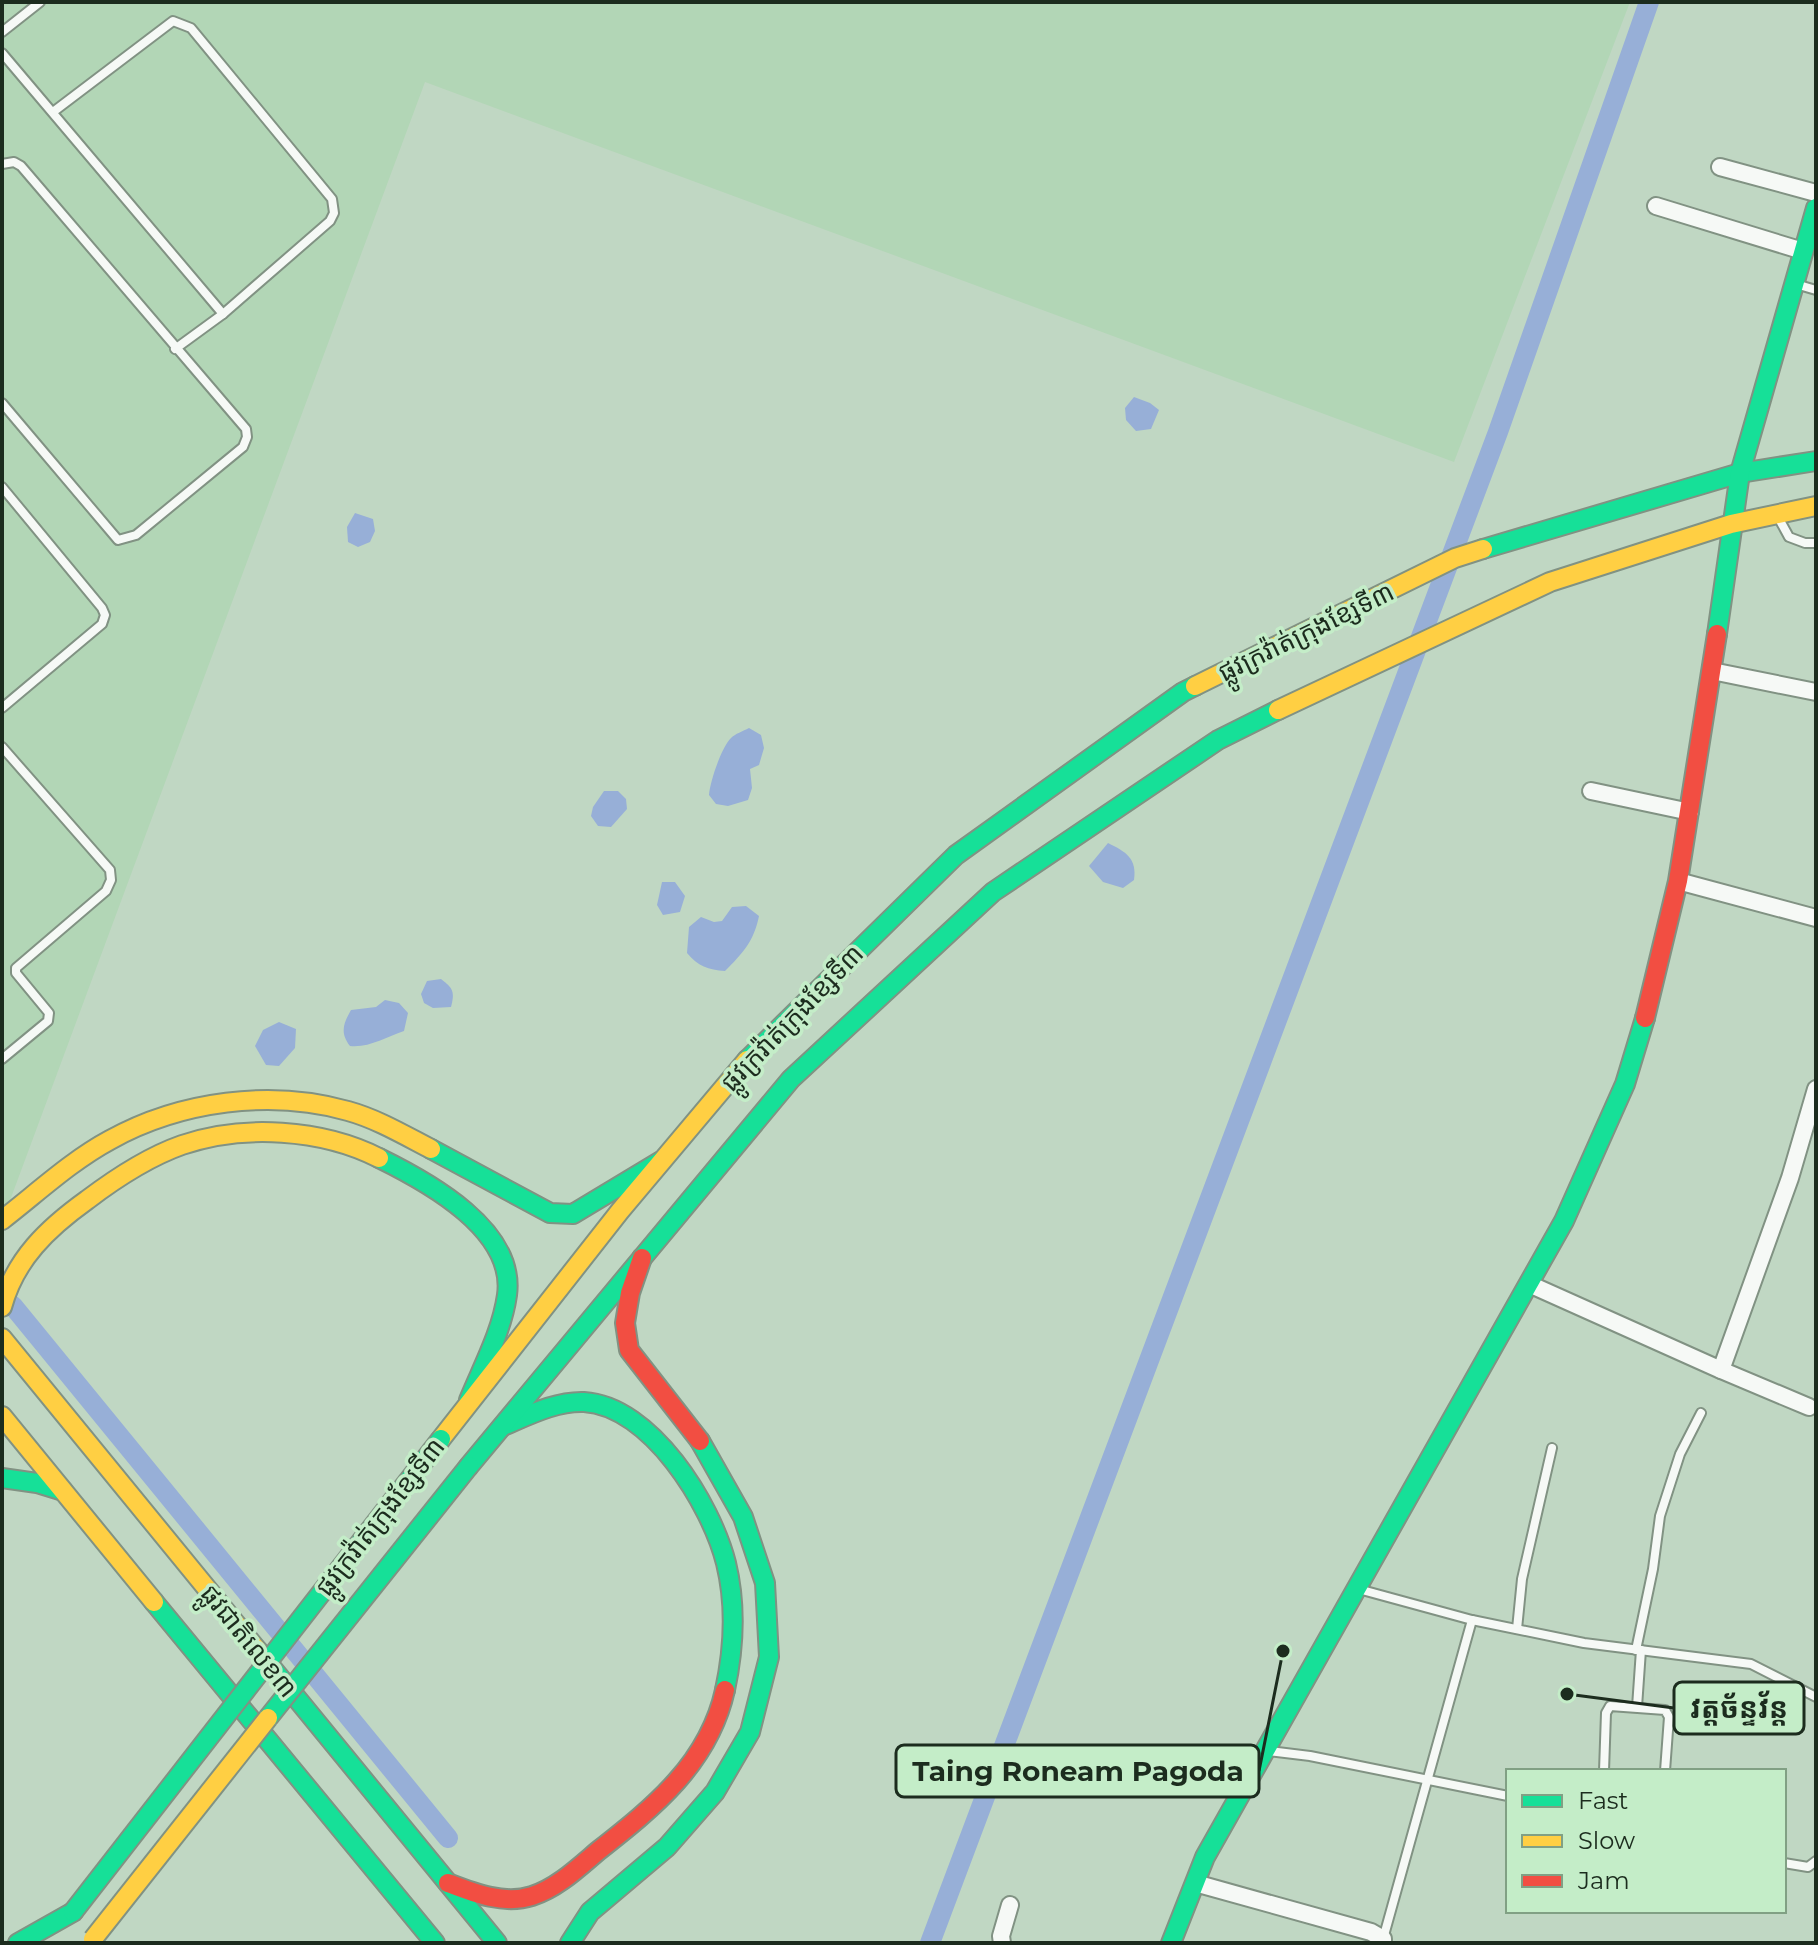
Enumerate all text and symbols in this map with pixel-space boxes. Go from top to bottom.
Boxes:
street label: ផ្លូវក្រវ៉ាត់ក្រុងខ្សែទី៣ [1213,576,1403,695]
street label: ផ្លូវក្រវ៉ាត់ក្រុងខ្សែទី៣ [714,938,876,1103]
street label: ផ្លូវក្រវ៉ាត់ក្រុងខ្សែទី៣ [308,1432,458,1607]
street label: ផ្លូវជាតិលេខ៣ [188,1578,304,1709]
callout: វត្តច័ន្ទវ័ន្ត [1674,1682,1804,1734]
text: វត្តច័ន្ទវ័ន្ត [1690,1690,1788,1726]
callout: Taing Roneam Pagoda [896,1745,1259,1797]
text: Taing Roneam Pagoda [912,1754,1244,1788]
legend [1506,1769,1786,1913]
text: Fast [1578,1786,1629,1815]
text: Slow [1578,1826,1635,1855]
text: Jam [1577,1866,1630,1895]

